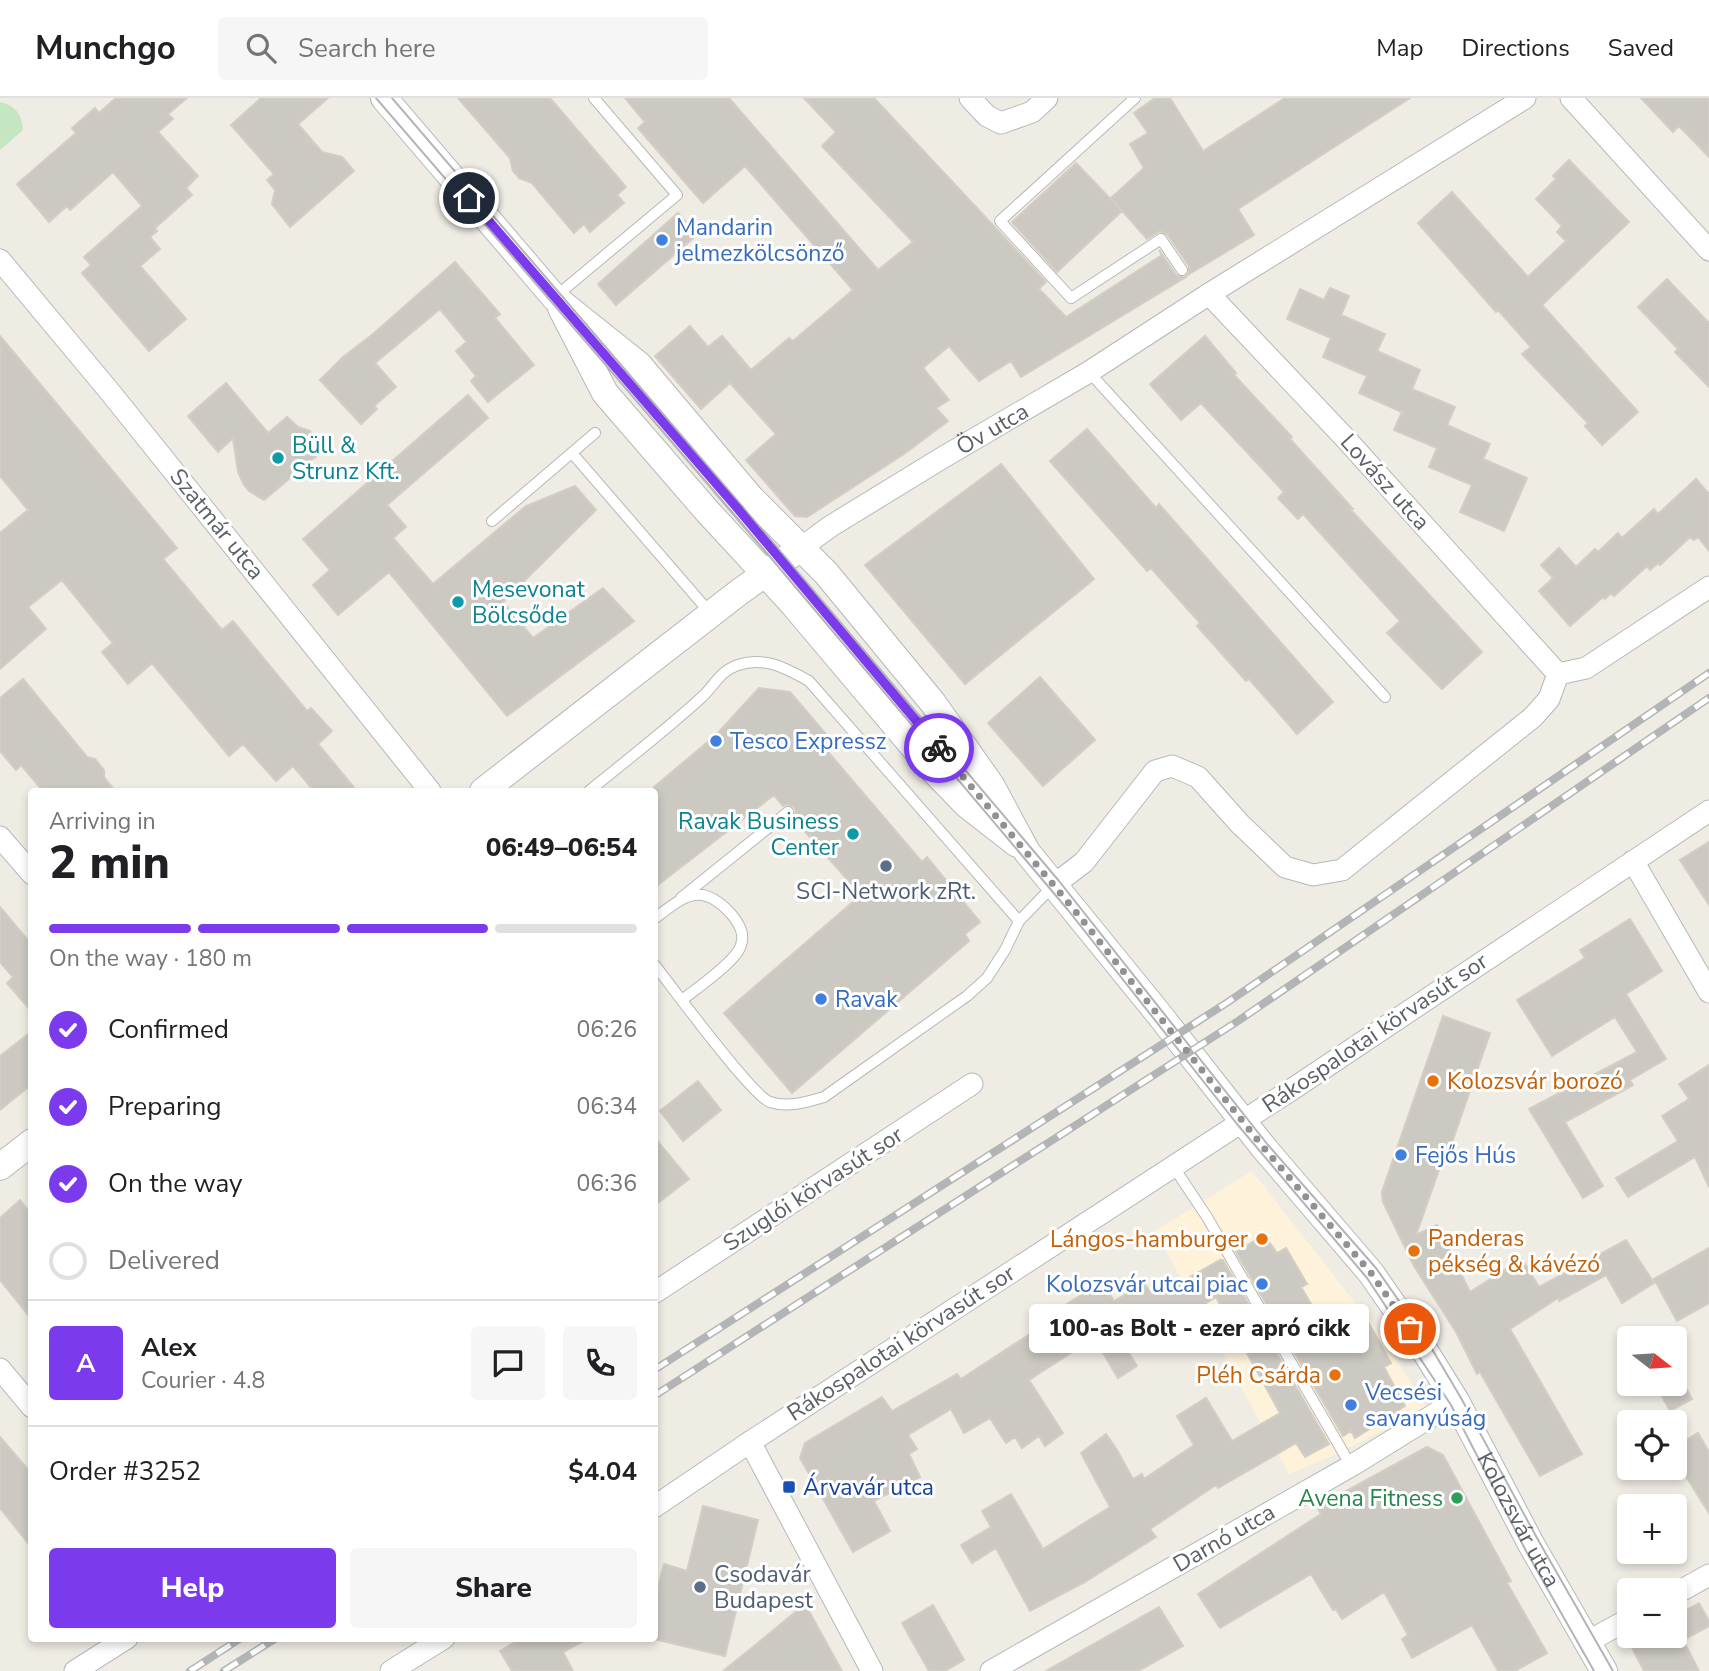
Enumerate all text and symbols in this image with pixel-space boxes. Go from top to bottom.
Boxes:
search box [218,17,708,80]
text: Munchgo [35,26,176,71]
icon: search [242,29,280,67]
text: Search here [298,31,436,66]
text: Map [1376,32,1423,64]
text: Directions [1461,32,1570,64]
text: Saved [1608,32,1674,64]
pin [439,168,499,228]
icon: home [450,179,488,217]
place label: Mandarin jelmezkölcsönző [674,212,844,269]
marker: Mandarin jelmezkölcsönző [654,232,670,248]
street label: Öv utca [950,395,1034,462]
street label: Lovász utca [1333,427,1437,537]
place label: Büll & Strunz Kft. [292,430,400,487]
marker: Büll & Strunz Kft. [270,450,286,466]
street label: Szatmár utca [163,462,271,586]
place label: Mesevonat Bölcsőde [472,574,586,631]
marker: Mesevonat Bölcsőde [450,594,466,610]
courier [904,713,974,783]
place label: Tesco Expressz [730,726,886,757]
icon: bike [920,729,958,767]
marker: Tesco Expressz [708,733,724,749]
text: Arriving in [49,806,156,837]
place label: Ravak Business Center [678,806,840,863]
marker: Ravak Business Center [845,826,861,842]
text: 06:49–06:54 [486,830,637,865]
text: 2 min [49,831,170,894]
marker: SCI-Network zRt. [878,858,894,874]
place label: SCI-Network zRt. [796,876,976,907]
text: On the way · 180 m [49,943,252,974]
street label: Rákospalotai körvasút sor [1256,945,1494,1120]
place label: Ravak [835,984,898,1015]
marker: Ravak [813,991,829,1007]
icon: check [49,1011,87,1049]
text: Confirmed [108,1012,229,1047]
text: 06:26 [577,1014,637,1045]
place label: Kolozsvár borozó [1447,1066,1623,1097]
marker: Kolozsvár borozó [1425,1073,1441,1089]
icon: check [49,1088,87,1126]
text: Preparing [108,1089,221,1124]
text: 06:34 [577,1091,637,1122]
street label: Szuglói körvasút sor [717,1119,910,1259]
place label: Fejős Hús [1415,1140,1516,1171]
marker: Fejős Hús [1393,1147,1409,1163]
icon: check [49,1165,87,1203]
text: On the way [108,1166,242,1201]
text: 06:36 [577,1168,637,1199]
place label: Panderas pékség & kávézó [1428,1223,1600,1280]
place label: Lángos-hamburger [1050,1224,1249,1255]
marker: Lángos-hamburger [1254,1231,1270,1247]
text: Delivered [108,1243,220,1278]
marker: Panderas pékség & kávézó [1406,1243,1422,1259]
street label: Rákospalotai körvasút sor [781,1257,1022,1428]
place label: Kolozsvár utcai piac [1046,1269,1248,1300]
marker: Kolozsvár utcai piac [1254,1276,1270,1292]
pin [1380,1299,1440,1359]
callout: 100-as Bolt - ezer apró cikk [1028,1304,1368,1354]
icon: bag [1391,1310,1429,1348]
text: 100-as Bolt - ezer apró cikk [1048,1313,1350,1344]
button: chat [471,1326,545,1400]
button: phone [563,1326,637,1400]
north arrow [1617,1326,1687,1396]
map controls [1617,1326,1687,1648]
text: Alex [141,1330,197,1365]
text: A [76,1346,96,1381]
place label: Pléh Csárda [1196,1360,1321,1391]
text: Courier · 4.8 [141,1365,265,1396]
marker: Pléh Csárda [1327,1367,1343,1383]
place label: Vecsési savanyúság [1364,1377,1486,1434]
marker: Vecsési savanyúság [1343,1397,1359,1413]
button: locate [1617,1410,1687,1480]
street label: Kolozsvár utca [1470,1447,1568,1593]
text: Order #3252 [49,1454,201,1489]
text: $4.04 [568,1454,637,1489]
place label: Árvavár utca [803,1472,934,1503]
marker: Árvavár utca [781,1479,797,1495]
place label: Avena Fitness [1298,1483,1443,1514]
marker: Avena Fitness [1449,1490,1465,1506]
button: + [1617,1494,1687,1564]
street label: Darnó utca [1167,1496,1281,1580]
button: Help [49,1548,336,1628]
button: Share [350,1548,637,1628]
place label: Csodavár Budapest [714,1559,814,1616]
button: − [1617,1578,1687,1648]
marker: Csodavár Budapest [692,1579,708,1595]

